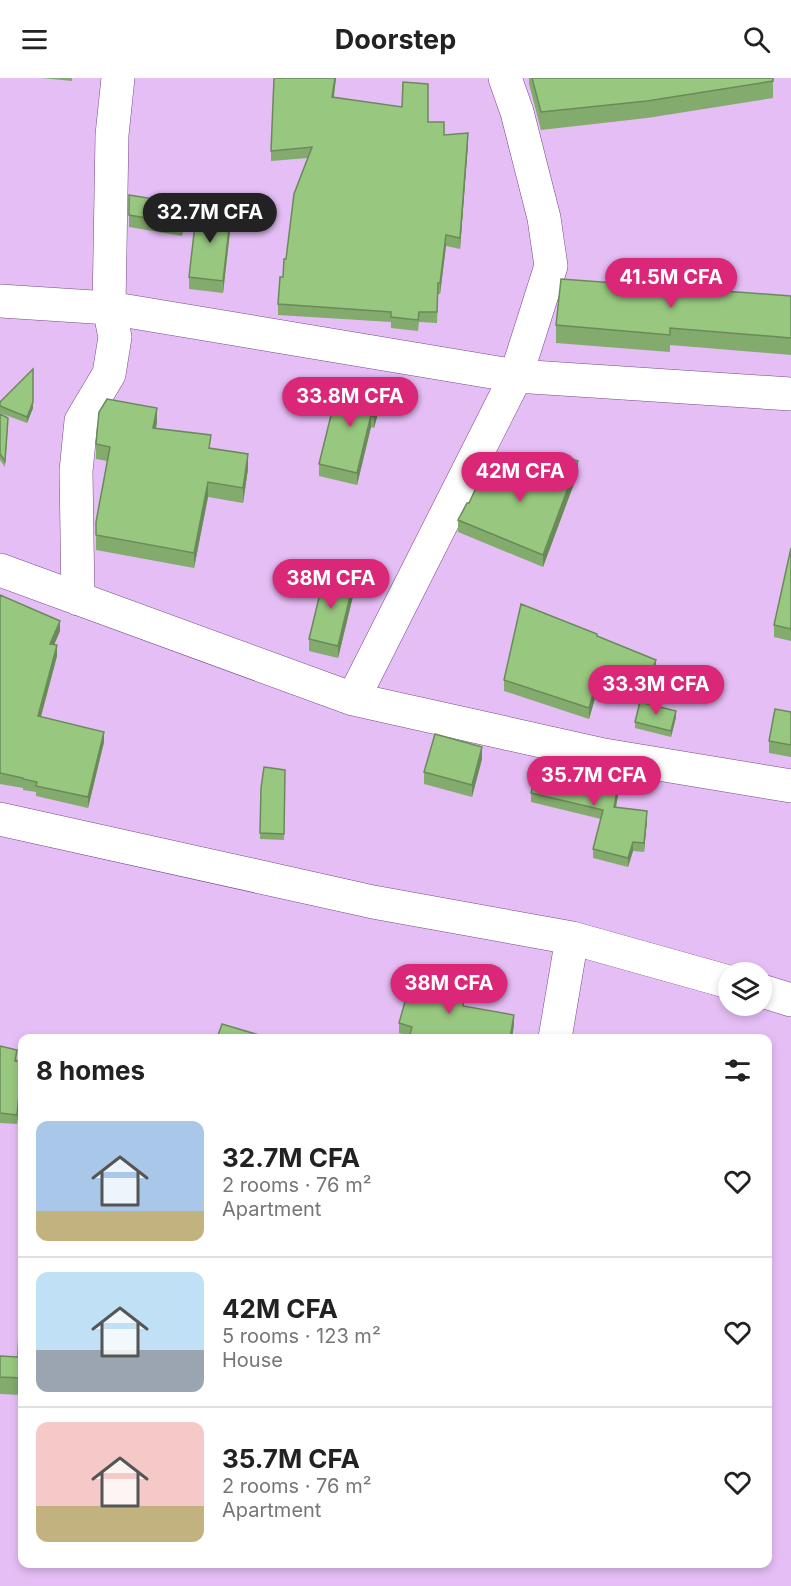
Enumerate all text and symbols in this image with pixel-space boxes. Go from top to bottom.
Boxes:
icon: menu [18,23,51,56]
text: Doorstep [335,23,456,56]
icon: search [740,23,773,56]
pin: 32.7M CFA [141,193,279,244]
text: 32.7M CFA [157,200,263,224]
pin: 41.5M CFA [602,258,740,309]
text: 41.5M CFA [619,265,723,289]
pin: 33.8M CFA [281,377,419,428]
text: 33.8M CFA [296,384,404,408]
pin: 42M CFA [465,452,575,503]
text: 42M CFA [475,459,565,483]
pin: 38M CFA [276,559,386,610]
text: 38M CFA [287,566,375,590]
pin: 33.3M CFA [587,665,725,716]
text: 33.3M CFA [602,672,710,696]
pin: 35.7M CFA [525,756,663,807]
text: 35.7M CFA [541,763,647,787]
map controls [718,962,772,1016]
button: layers [718,962,772,1016]
pin: 38M CFA [394,964,504,1015]
text: 38M CFA [405,971,493,995]
icon: filters [721,1054,754,1087]
text: 8 homes [36,1055,145,1086]
text: 32.7M CFA [222,1142,360,1173]
icon: home [84,1145,156,1217]
icon: heart [721,1165,754,1198]
text: 2 rooms · 76 m² [222,1173,371,1197]
text: Apartment [222,1197,321,1221]
text: 42M CFA [222,1293,338,1324]
icon: home [84,1296,156,1368]
icon: heart [721,1316,754,1349]
text: 5 rooms · 123 m² [222,1324,381,1348]
text: House [222,1348,283,1372]
text: 35.7M CFA [222,1443,360,1474]
icon: home [84,1446,156,1518]
icon: heart [721,1466,754,1499]
text: 2 rooms · 76 m² [222,1474,371,1498]
text: Apartment [222,1498,321,1522]

